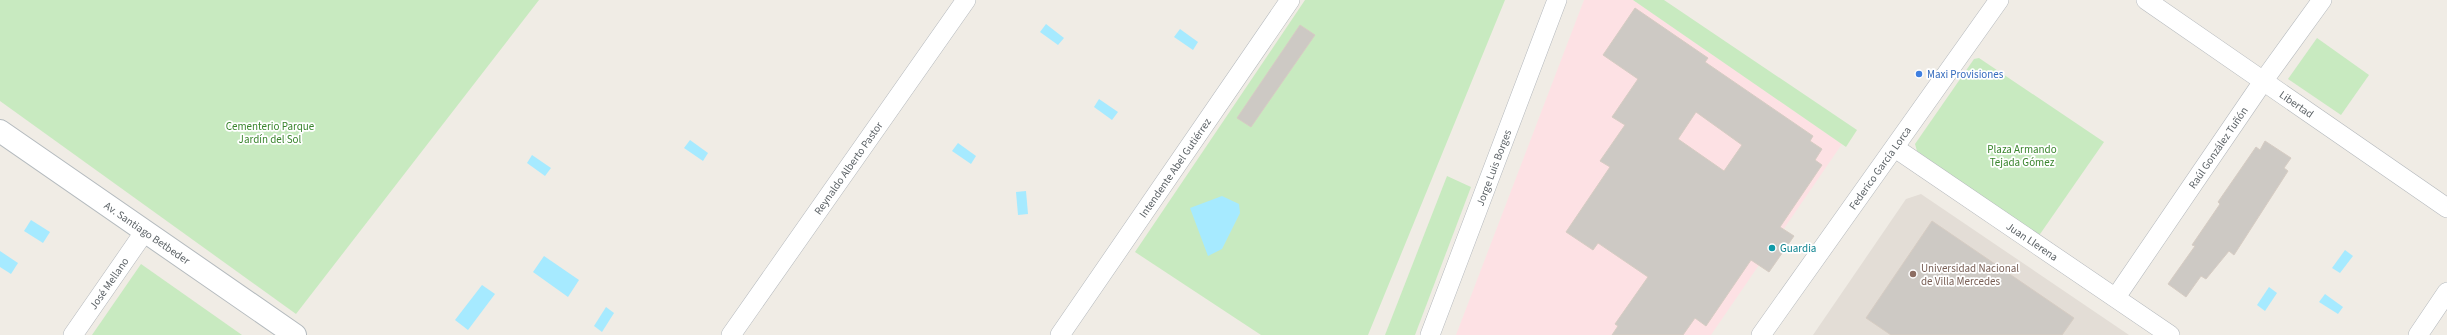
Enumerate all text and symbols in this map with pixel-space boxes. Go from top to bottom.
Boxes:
place label: Maxi Provisiones [1927,67,2004,82]
marker: Maxi Provisiones [1914,69,1924,79]
street label: Libertad [2276,87,2317,121]
street label: Raúl González Tuñón [2185,104,2251,191]
street label: Intendente Abel Gutiérrez [1135,115,1215,220]
street label: Reynaldo Alberto Pastor [810,118,886,218]
park label: Cementerio Parque Jardín del Sol [226,119,315,147]
street label: Federico García Lorca [1845,123,1914,212]
street label: Jorge Luis Borges [1472,127,1515,208]
park label: Plaza Armando Tejada Gómez [1987,142,2057,170]
street label: Av. Santiago Betbeder [101,198,193,268]
street label: Juan Llerena [2003,218,2061,264]
place label: Guardia [1780,241,1816,256]
marker: Guardia [1767,243,1777,253]
street label: José Mellano [86,254,132,312]
place label: Universidad Nacional de Villa Mercedes [1921,261,2019,289]
marker: Universidad Nacional de Villa Mercedes [1908,269,1918,279]

